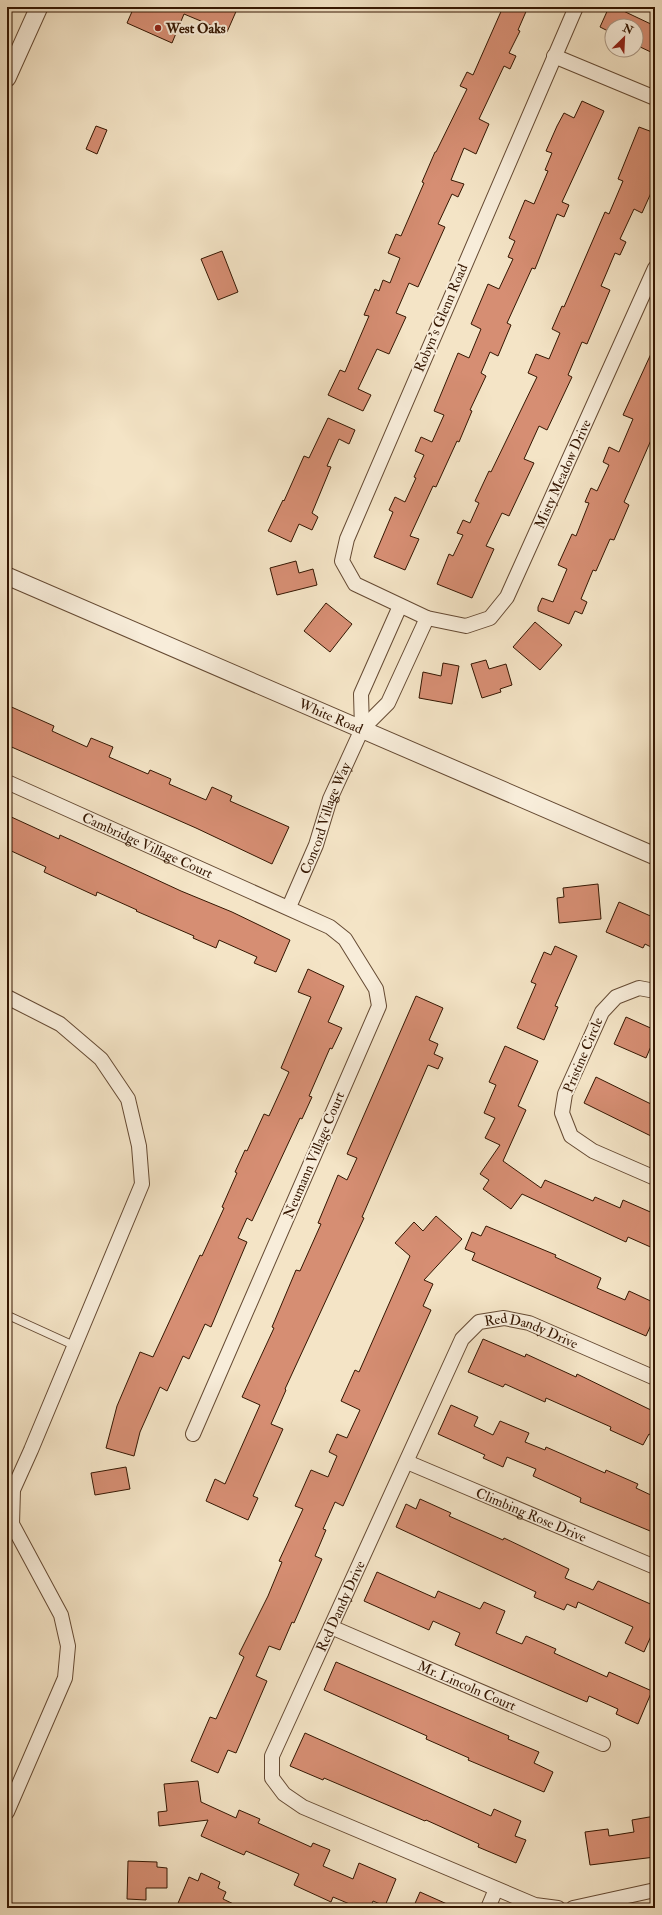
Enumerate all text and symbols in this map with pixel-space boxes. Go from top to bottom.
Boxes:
north arrow [604,18,644,58]
place label: West Oaks [165,20,226,37]
text: N [620,21,636,38]
marker: West Oaks [153,23,163,33]
street label: Robyn's Glenn Road [411,261,472,375]
street label: Misty Meadow Drive [530,416,594,531]
street label: White Road [296,694,366,737]
street label: Concord Village Way [296,759,355,877]
street label: Cambridge Village Court [80,808,216,882]
street label: Pristine Circle [560,1015,607,1095]
street label: Neumann Village Court [280,1089,348,1221]
street label: Red Dandy Drive [483,1309,581,1352]
street label: Climbing Rose Drive [474,1484,589,1546]
street label: Red Dandy Drive [312,1558,369,1654]
street label: Mr. Lincoln Court [415,1657,519,1714]

